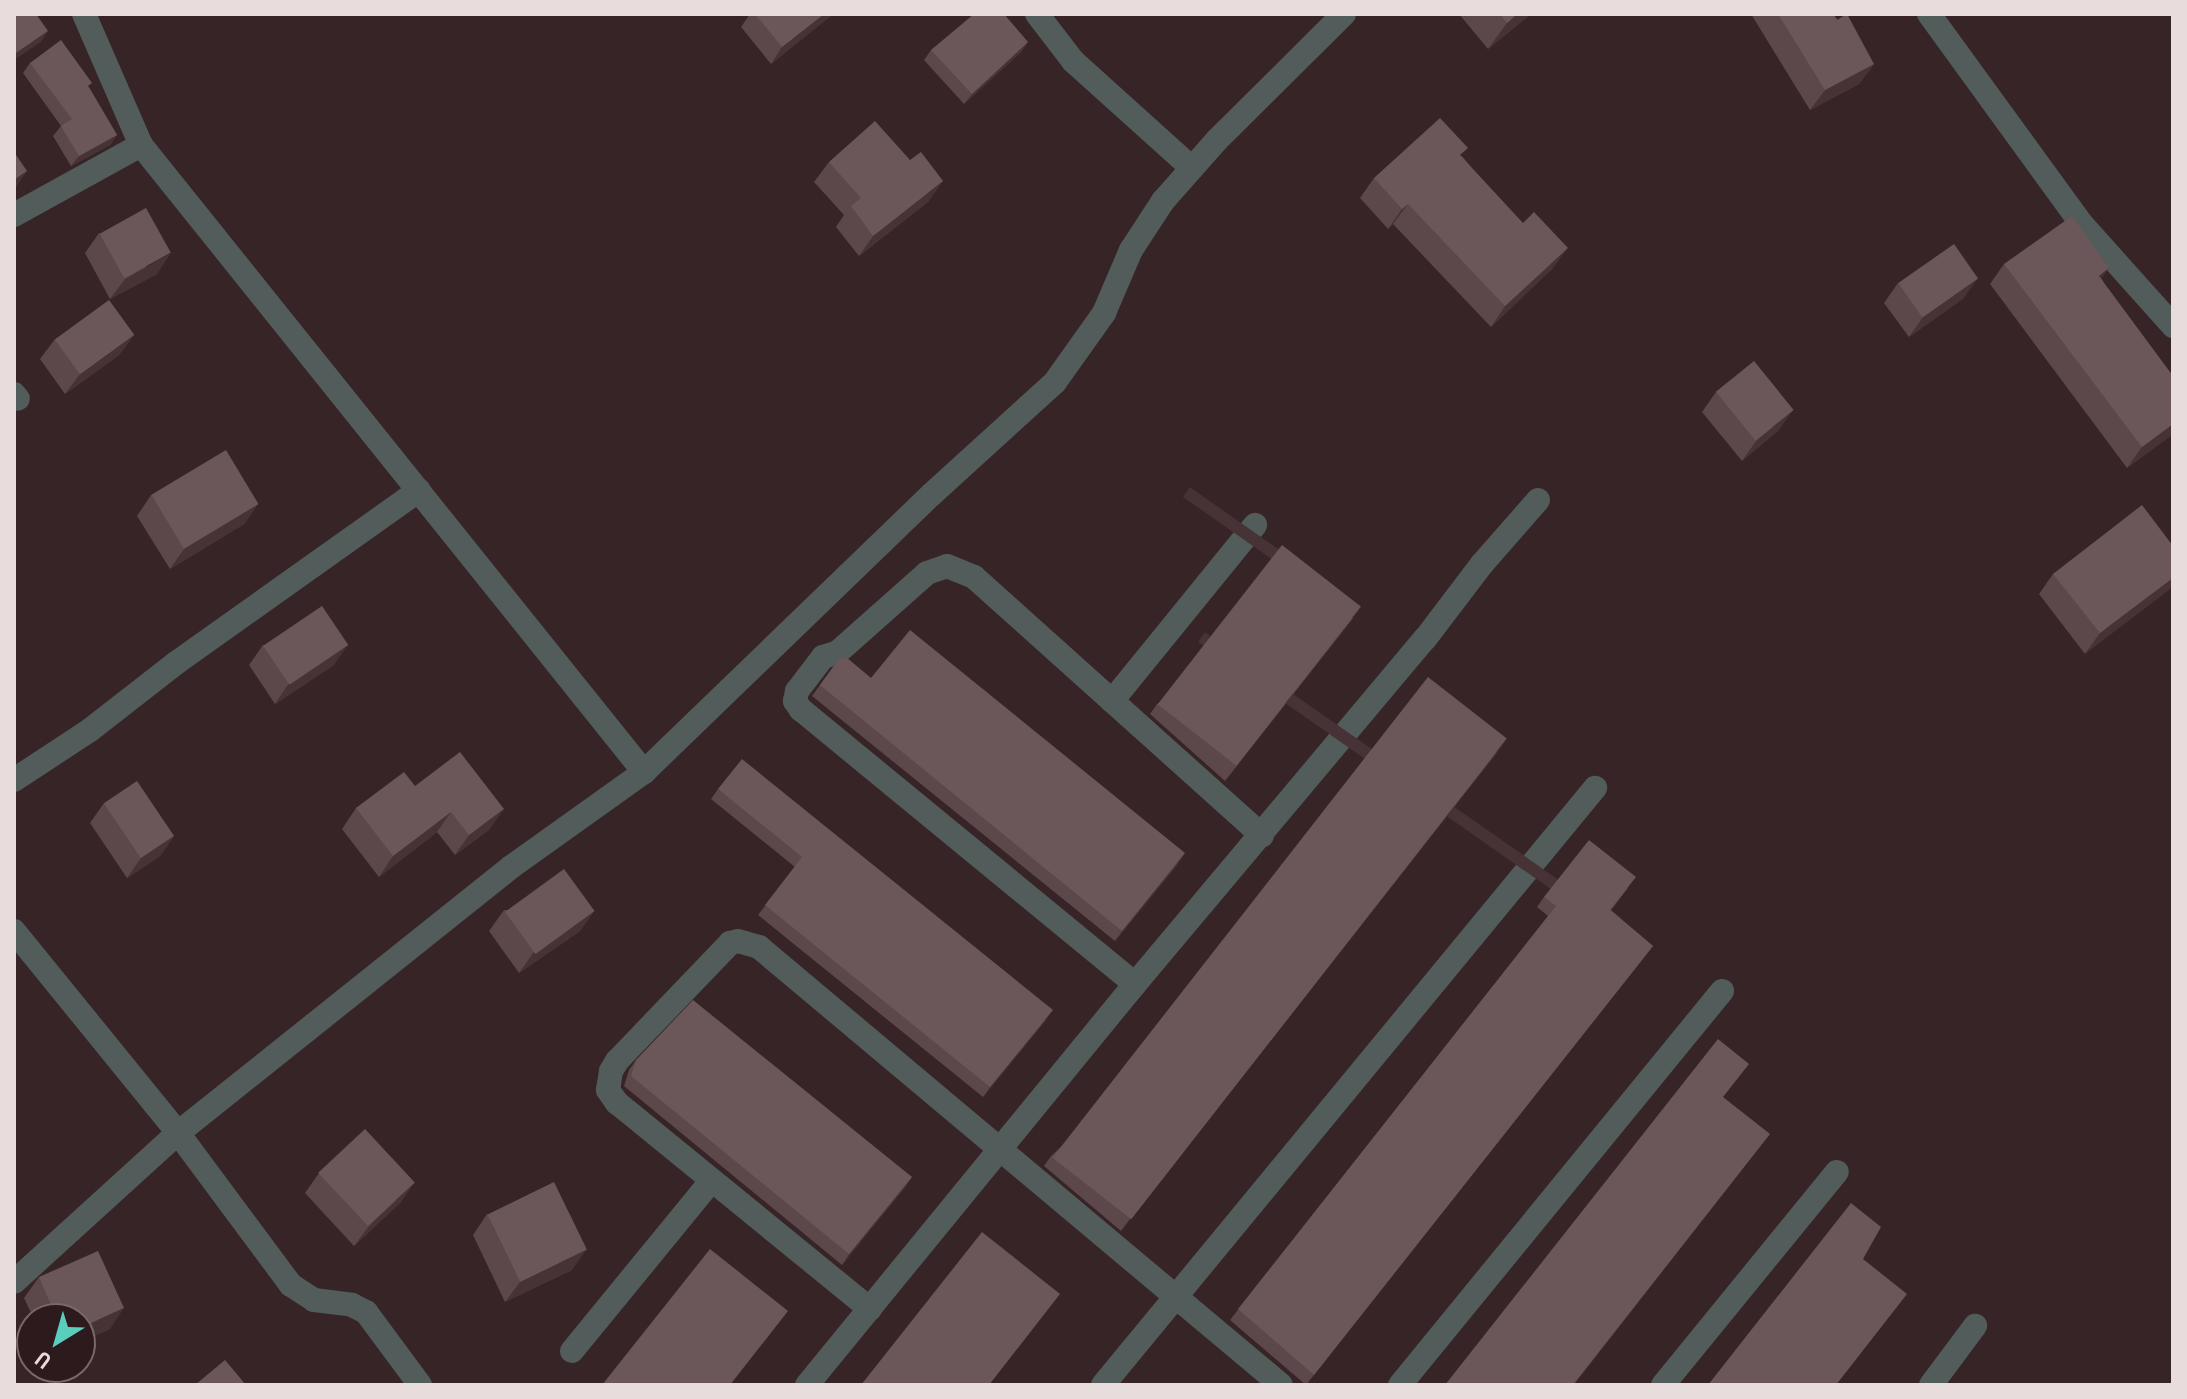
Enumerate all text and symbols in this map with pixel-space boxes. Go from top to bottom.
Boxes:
north arrow [16,1303,96,1383]
text: U [29,1345,57,1376]

